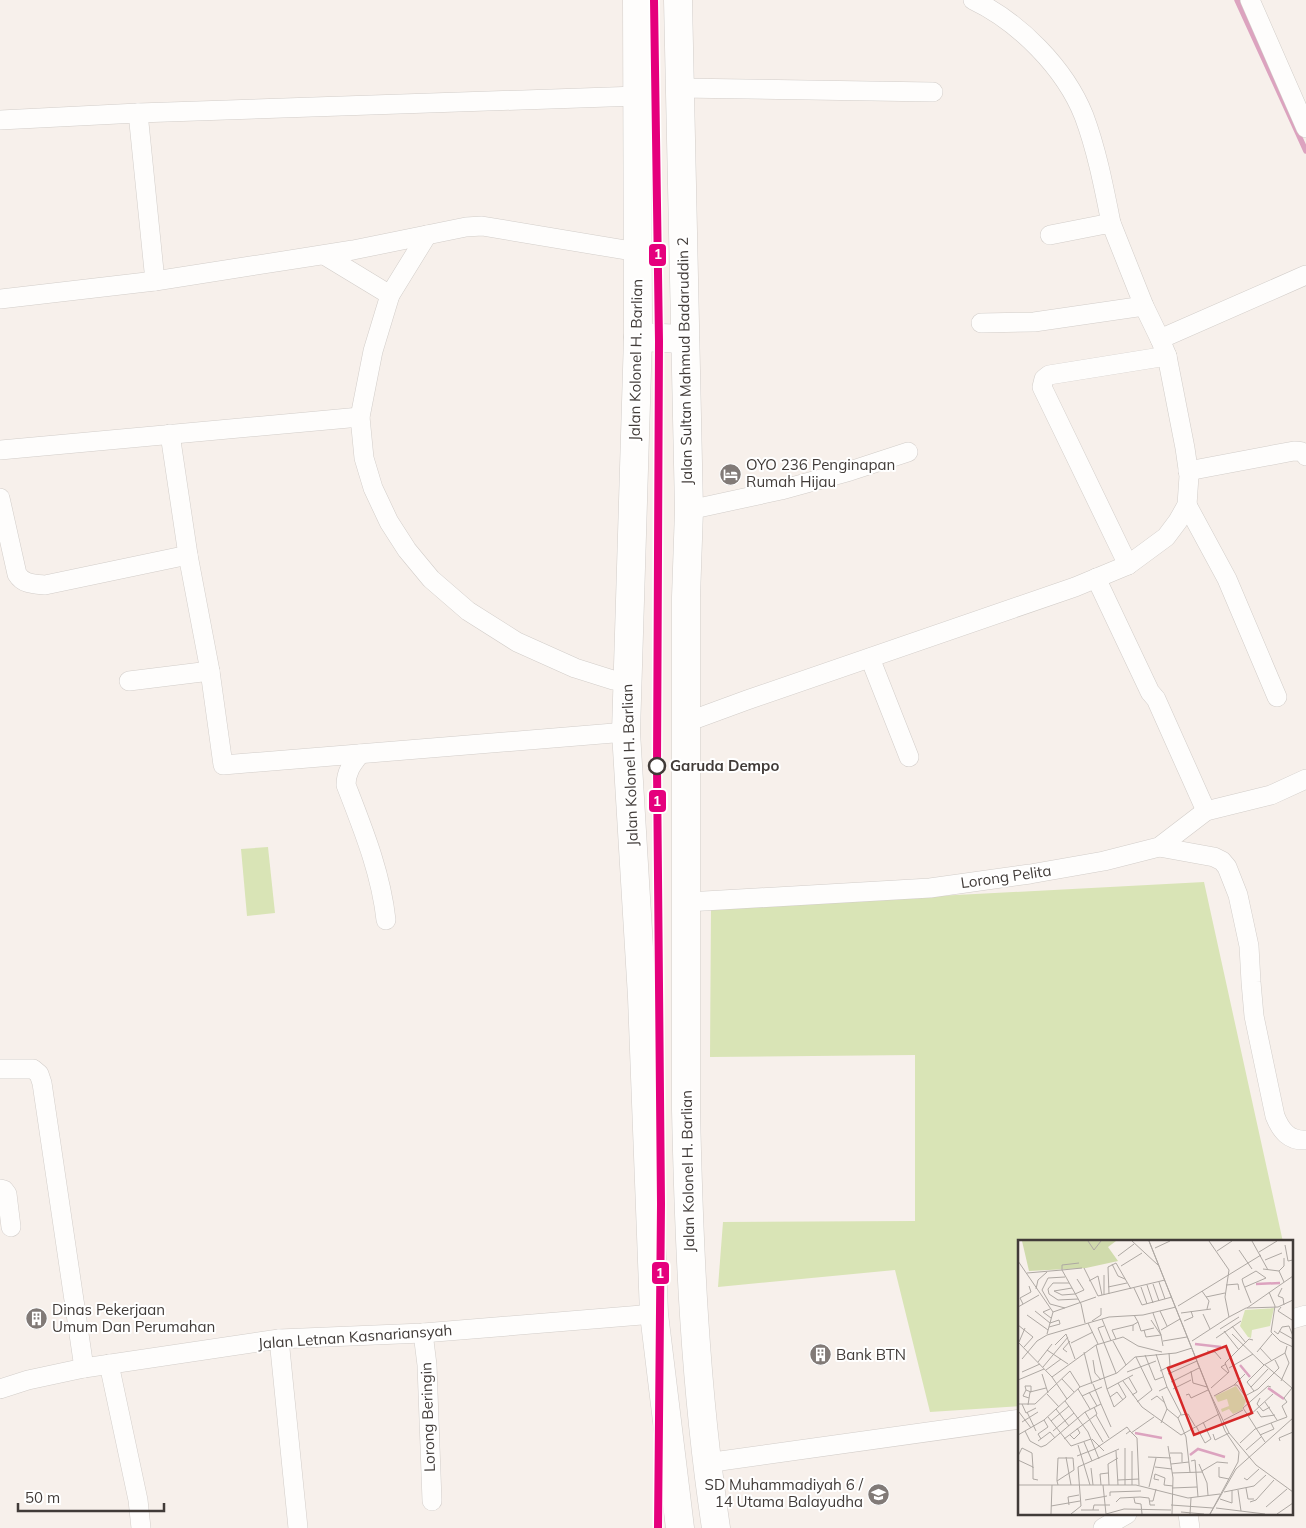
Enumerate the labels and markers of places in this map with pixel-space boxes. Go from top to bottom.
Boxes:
place label: OYO 236 Penginapan Rumah Hijau [746,455,895,491]
hotel icon: OYO 236 Penginapan Rumah Hijau [718,462,742,486]
place label: Garuda Dempo [670,756,779,775]
marker: Garuda Dempo [648,757,666,775]
place label: Dinas Pekerjaan Umum Dan Perumahan [52,1300,215,1336]
building icon: Dinas Pekerjaan Umum Dan Perumahan [24,1307,48,1331]
building icon: Bank BTN [808,1343,832,1367]
place label: Bank BTN [836,1345,906,1364]
place label: SD Muhammadiyah 6 / 14 Utama Balayudha [705,1475,864,1511]
school or university icon: SD Muhammadiyah 6 / 14 Utama Balayudha [867,1482,891,1506]

